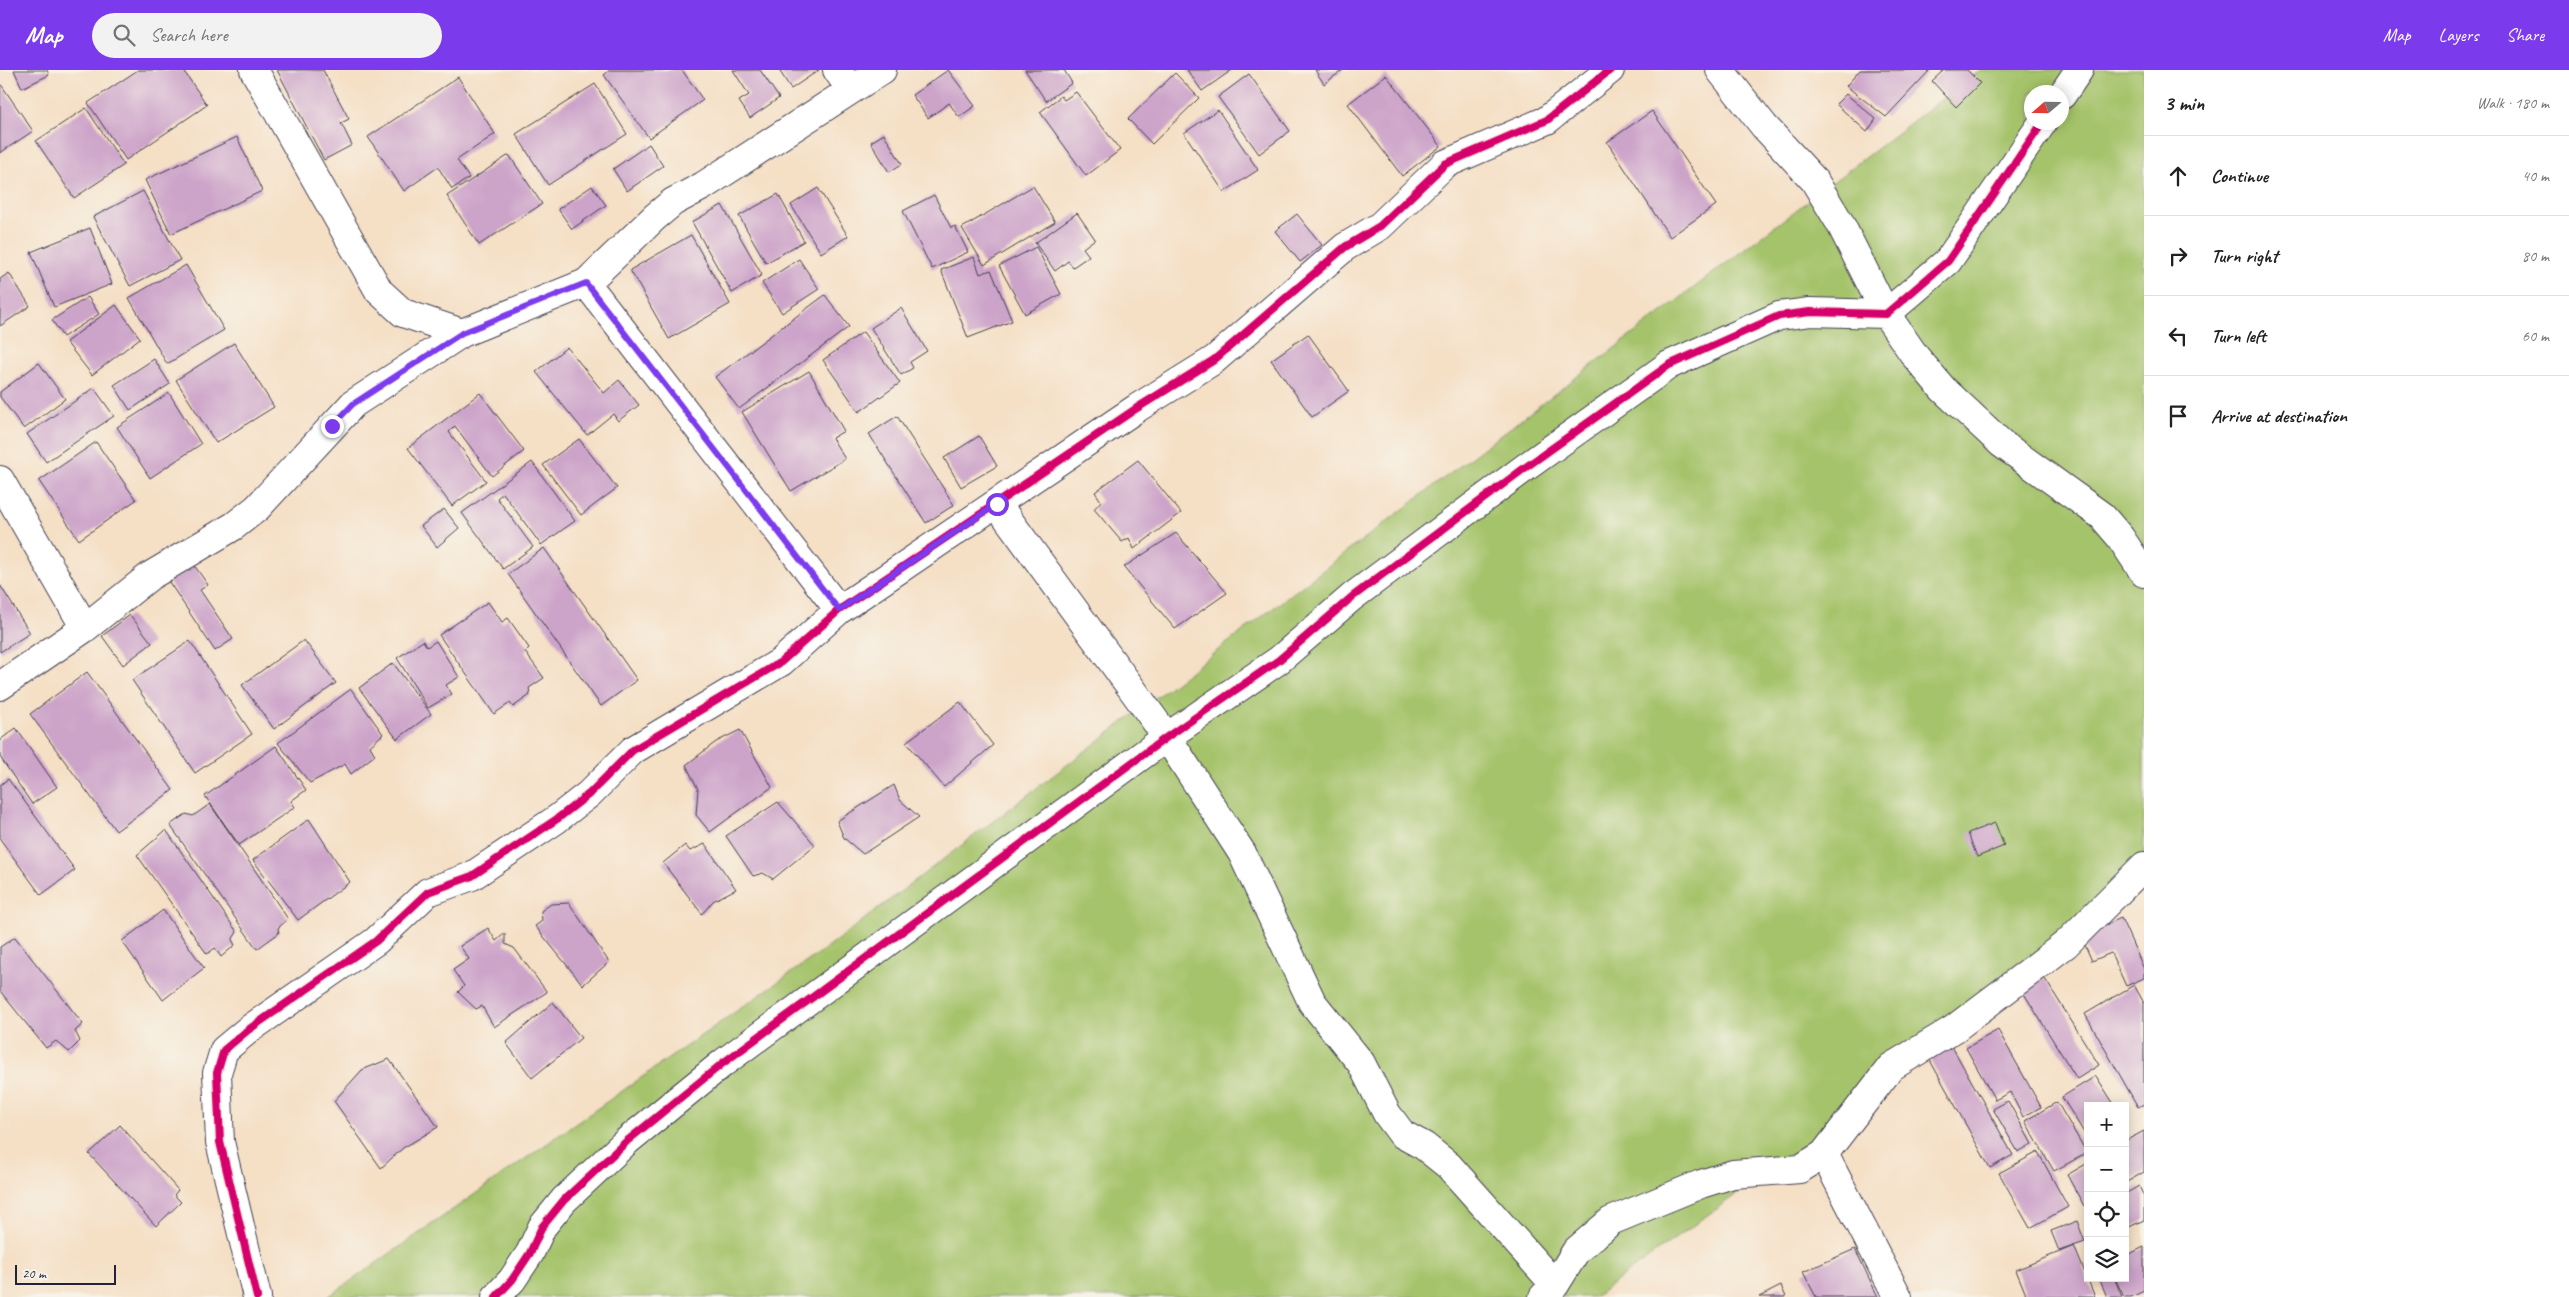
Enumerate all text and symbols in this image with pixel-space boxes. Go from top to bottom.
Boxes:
search box [92,13,442,58]
text: Map [25,20,62,50]
icon: search [110,21,138,49]
text: Search here [150,23,228,47]
text: Map [2383,24,2411,46]
text: Layers [2439,24,2478,46]
text: Share [2506,24,2544,46]
north arrow [2024,85,2069,130]
text: 3 min [2164,90,2204,116]
text: Walk · 180 m [2477,93,2549,113]
icon: ahead [2164,162,2192,190]
text: Continue [2211,164,2268,188]
text: 40 m [2522,166,2549,186]
icon: right [2164,242,2192,270]
text: Turn right [2211,244,2278,268]
text: 80 m [2522,246,2549,266]
icon: left [2164,322,2192,350]
text: Turn left [2211,324,2266,348]
text: 60 m [2522,326,2549,346]
icon: arrive [2164,402,2192,430]
text: Arrive at destination [2211,404,2347,428]
route end [321,415,344,438]
route start [986,493,1009,516]
map controls [2084,1102,2129,1282]
button: + [2084,1102,2129,1147]
button: − [2084,1147,2129,1192]
button: locate [2084,1192,2129,1237]
button: layers [2084,1237,2129,1282]
scale bar [15,1262,116,1285]
text: 20 m [22,1265,46,1282]

